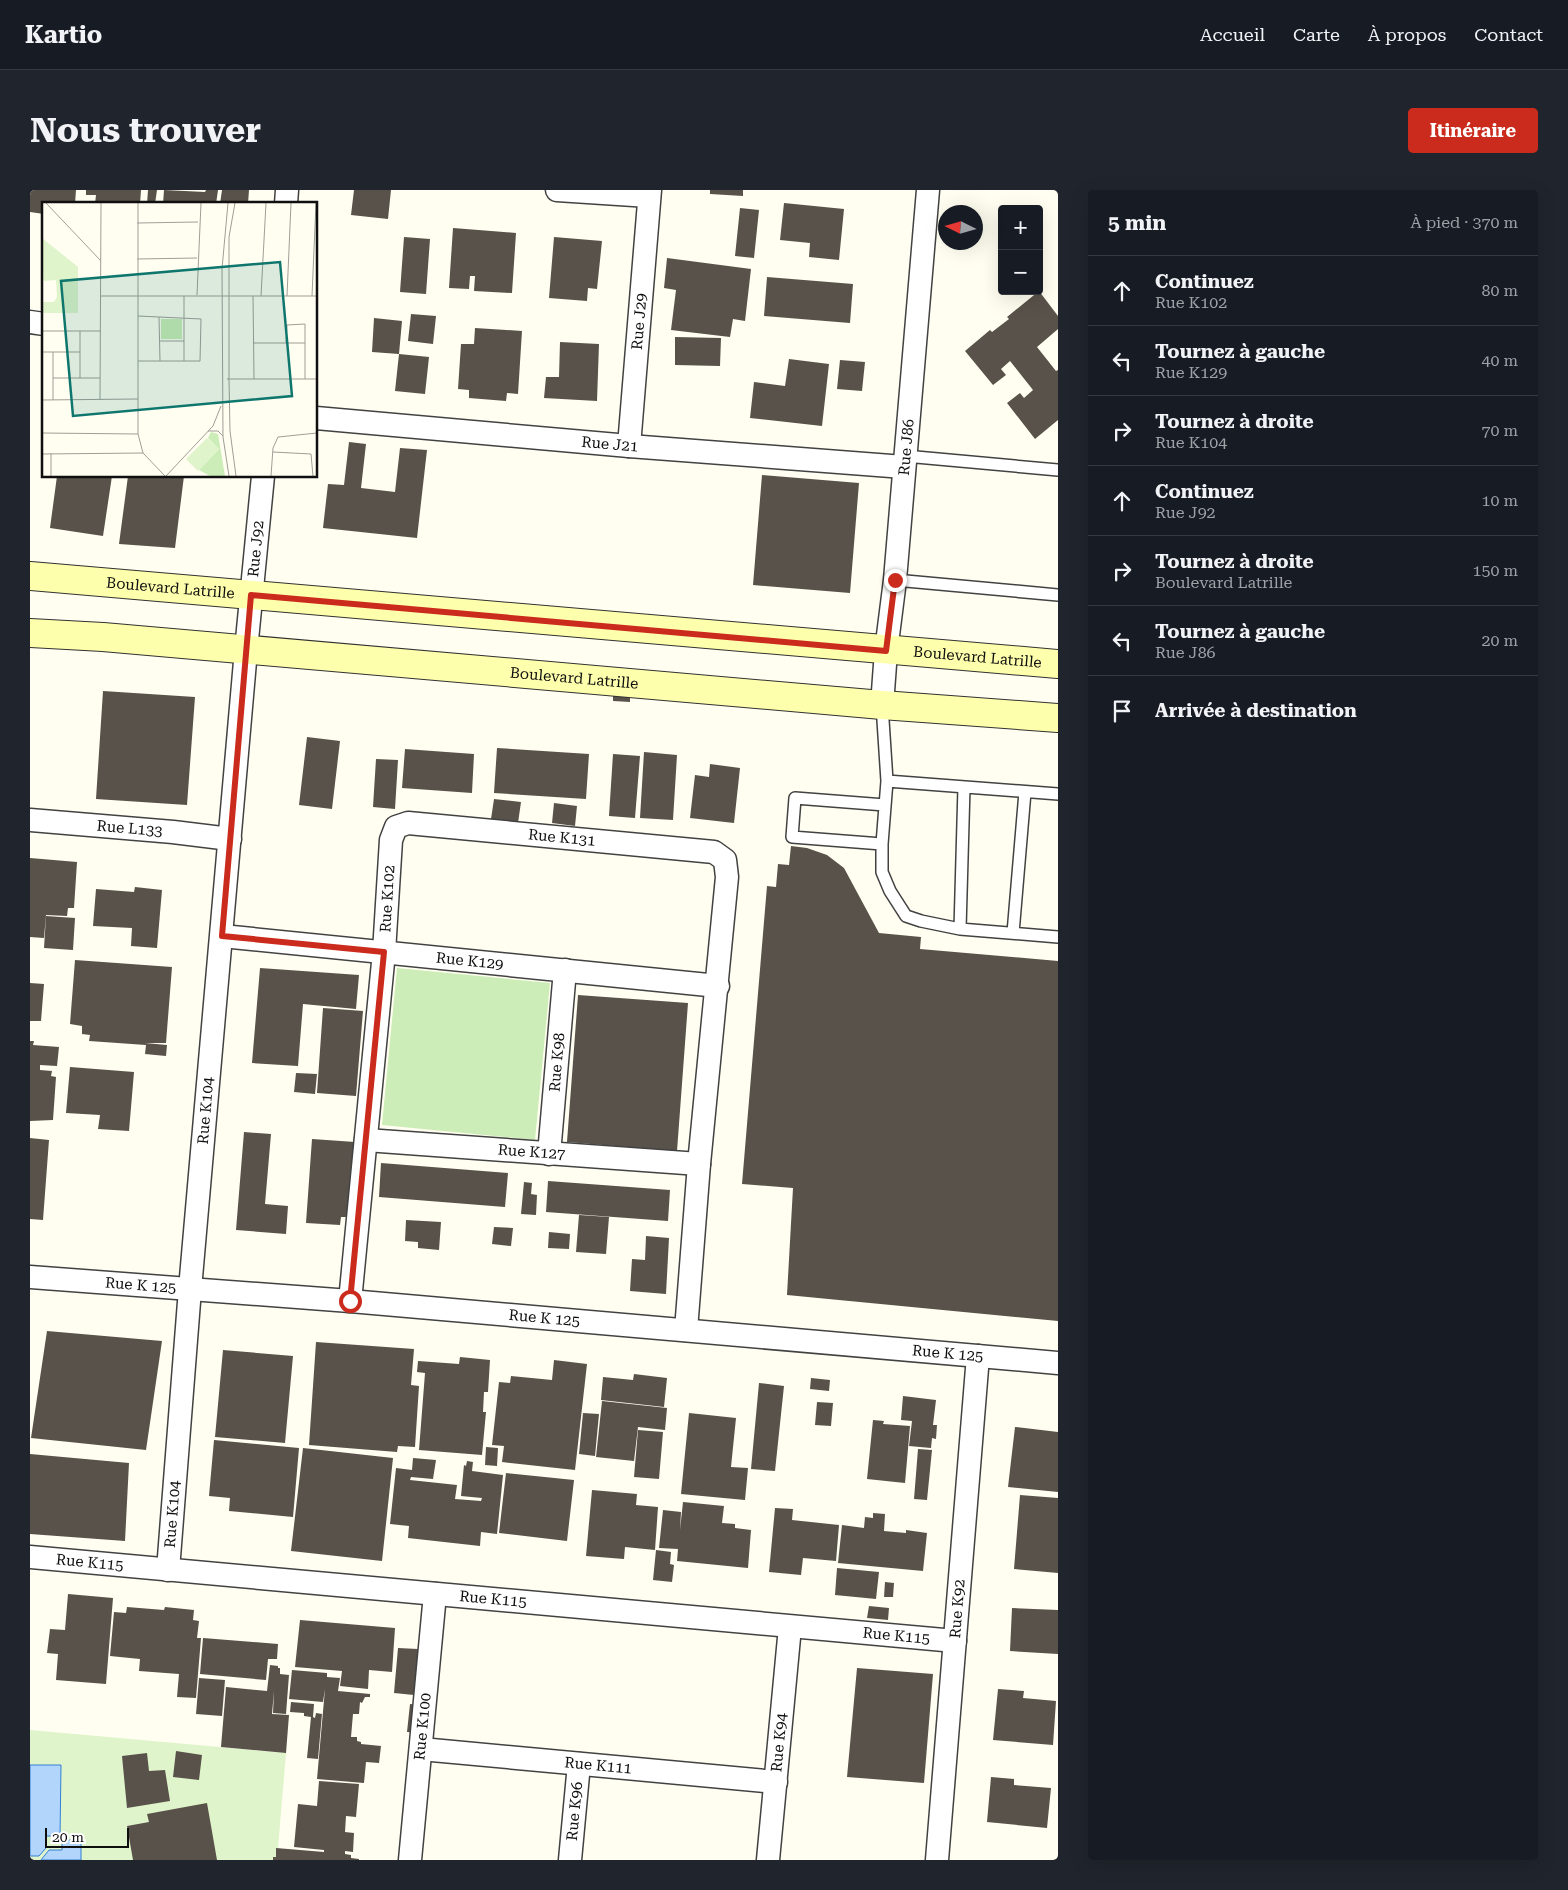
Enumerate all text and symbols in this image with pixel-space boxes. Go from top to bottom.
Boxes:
text: Kartio [25,21,102,49]
text: Accueil [1200,24,1265,45]
text: Carte [1293,24,1340,45]
text: À propos [1368,24,1446,45]
text: Contact [1474,24,1543,45]
button: Itinéraire [1408,108,1538,153]
text: Nous trouver [30,110,261,151]
inset map [42,202,318,478]
north arrow [938,205,983,250]
map controls [998,205,1043,295]
button: + [998,205,1043,250]
text: 5 min [1108,211,1166,235]
text: À pied · 370 m [1410,213,1518,232]
button: − [998,250,1043,295]
text: Continuez [1155,270,1254,293]
icon: ahead [1108,277,1136,305]
text: 80 m [1481,281,1518,300]
street label: Rue J29 [628,292,651,350]
text: Rue K102 [1155,293,1227,312]
text: Tournez à gauche [1155,340,1325,363]
icon: left [1108,347,1136,375]
text: 40 m [1481,351,1518,370]
text: Rue K129 [1155,363,1227,382]
text: Tournez à droite [1155,410,1314,433]
icon: right [1108,417,1136,445]
street label: Rue J86 [895,418,918,476]
text: 70 m [1481,421,1518,440]
street label: Rue J21 [581,433,639,456]
text: Rue K104 [1155,433,1227,452]
text: Continuez [1155,480,1254,503]
icon: ahead [1108,487,1136,515]
text: 10 m [1481,491,1518,510]
text: Rue J92 [1155,503,1216,522]
street label: Rue J92 [244,520,268,578]
text: Tournez à droite [1155,550,1314,573]
icon: right [1108,557,1136,585]
text: 150 m [1472,561,1518,580]
route end [884,569,907,592]
text: Boulevard Latrille [1155,573,1292,592]
street label: Boulevard Latrille [105,574,235,602]
text: Tournez à gauche [1155,620,1325,643]
icon: left [1108,627,1136,655]
text: 20 m [1481,631,1518,650]
street label: Boulevard Latrille [913,643,1043,672]
text: Rue J86 [1155,643,1216,662]
street label: Boulevard Latrille [509,664,639,693]
icon: arrive [1108,697,1136,725]
text: Arrivée à destination [1155,699,1357,722]
street label: Rue L133 [96,817,163,840]
street label: Rue K131 [527,825,596,850]
street label: Rue K102 [376,864,398,933]
street label: Rue K129 [435,949,504,973]
street label: Rue K98 [545,1032,569,1093]
street label: Rue K104 [194,1075,218,1145]
street label: Rue K127 [497,1141,566,1163]
street label: Rue K 125 [104,1274,177,1297]
route start [339,1290,362,1313]
street label: Rue K 125 [508,1306,581,1330]
street label: Rue K 125 [911,1341,984,1365]
street label: Rue K104 [161,1479,184,1549]
street label: Rue K115 [55,1550,124,1574]
street label: Rue K92 [946,1579,969,1639]
street label: Rue K115 [459,1587,528,1611]
street label: Rue K115 [862,1624,931,1648]
street label: Rue K100 [410,1692,435,1761]
street label: Rue K94 [767,1712,791,1773]
street label: Rue K111 [564,1753,633,1778]
street label: Rue K96 [563,1781,586,1842]
scale bar [45,1825,129,1848]
text: 20 m [52,1829,84,1845]

